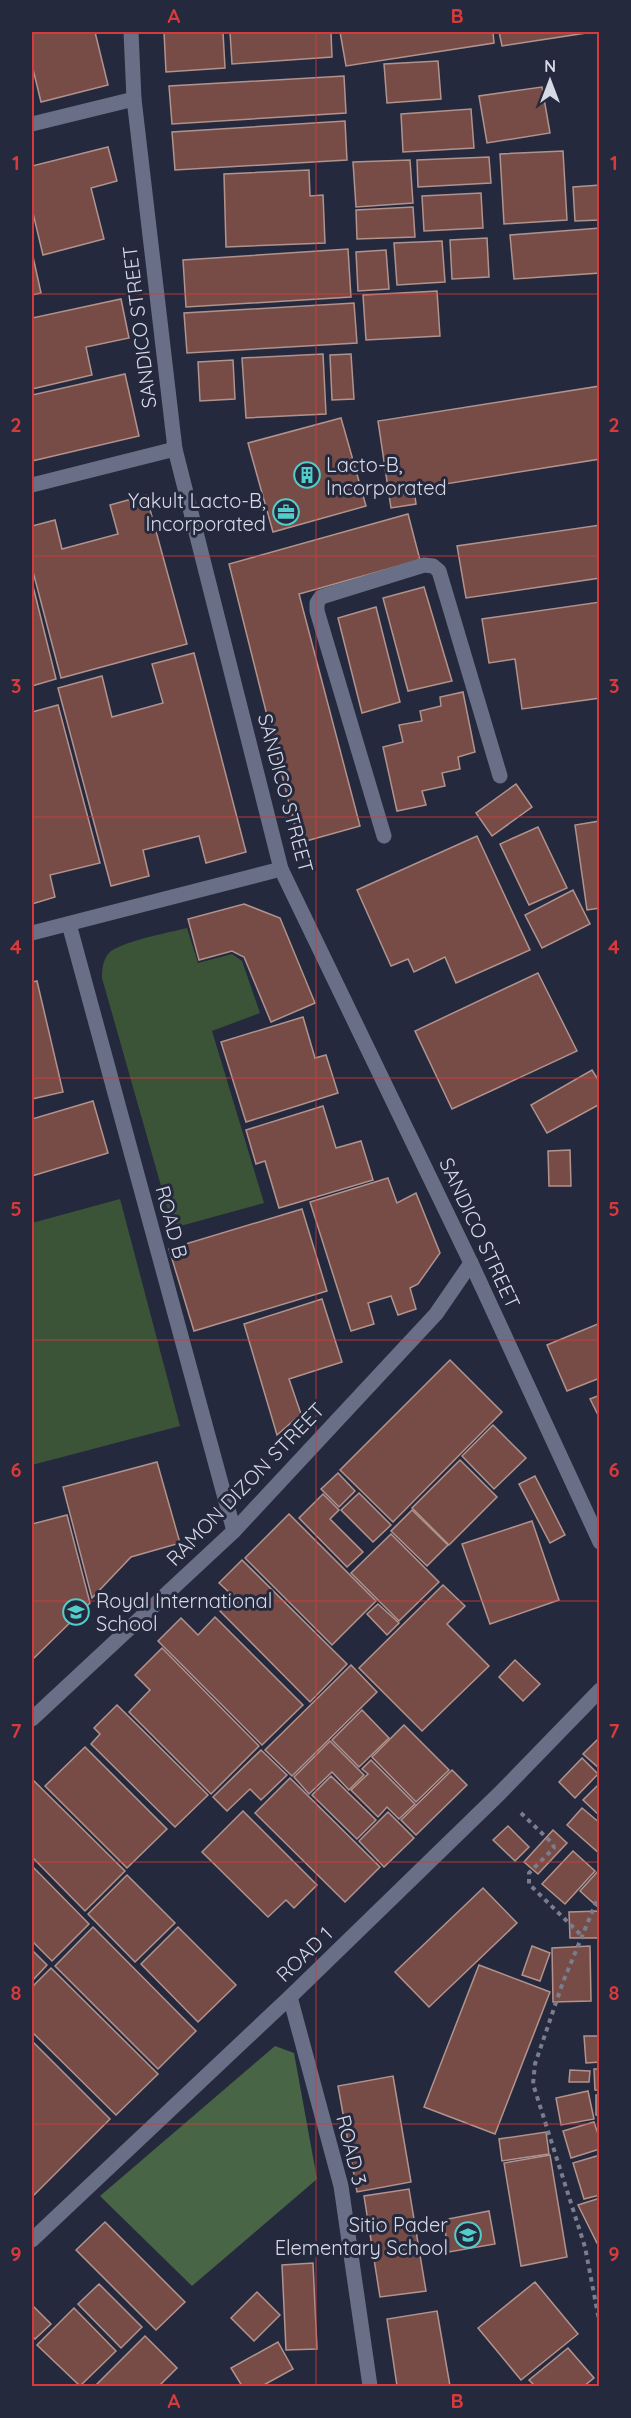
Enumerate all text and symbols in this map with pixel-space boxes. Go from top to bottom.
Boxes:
text: A [168,3,181,28]
text: B [450,3,464,28]
north arrow [520,51,580,111]
text: N [544,56,556,76]
text: 1 [12,150,20,175]
text: 1 [610,150,618,175]
street label: SANDICO STREET [117,244,161,410]
text: 2 [10,412,22,437]
text: 2 [608,412,620,437]
place label: Lacto-B, Incorporated [326,452,447,500]
building icon: Lacto-B, Incorporated [292,460,322,490]
place label: Yakult Lacto-B, Incorporated [128,488,266,536]
office icon: Yakult Lacto-B, Incorporated [271,497,301,527]
text: 3 [11,673,21,698]
text: 3 [609,673,619,698]
street label: SANDICO STREET [253,711,319,875]
text: 4 [10,934,22,959]
text: 4 [608,934,620,959]
street label: SANDICO STREET [434,1154,526,1312]
street label: ROAD B [150,1183,194,1261]
text: 5 [10,1196,22,1221]
text: 5 [608,1196,620,1221]
street label: RAMON DIZON STREET [161,1397,329,1571]
text: 6 [10,1457,22,1482]
text: 6 [608,1457,620,1482]
place label: Royal International School [96,1588,272,1636]
school or university icon: Royal International School [61,1597,91,1627]
text: 7 [11,1718,22,1743]
text: 7 [609,1718,620,1743]
street label: ROAD 1 [271,1921,337,1987]
text: 8 [11,1980,22,2005]
text: 8 [609,1980,620,2005]
street label: ROAD 3 [331,2112,373,2188]
place label: Sitio Pader Elementary School [275,2212,448,2260]
school or university icon: Sitio Pader Elementary School [453,2220,483,2250]
text: 9 [10,2241,22,2266]
text: 9 [608,2241,620,2266]
text: A [168,2388,181,2413]
text: B [450,2388,464,2413]

